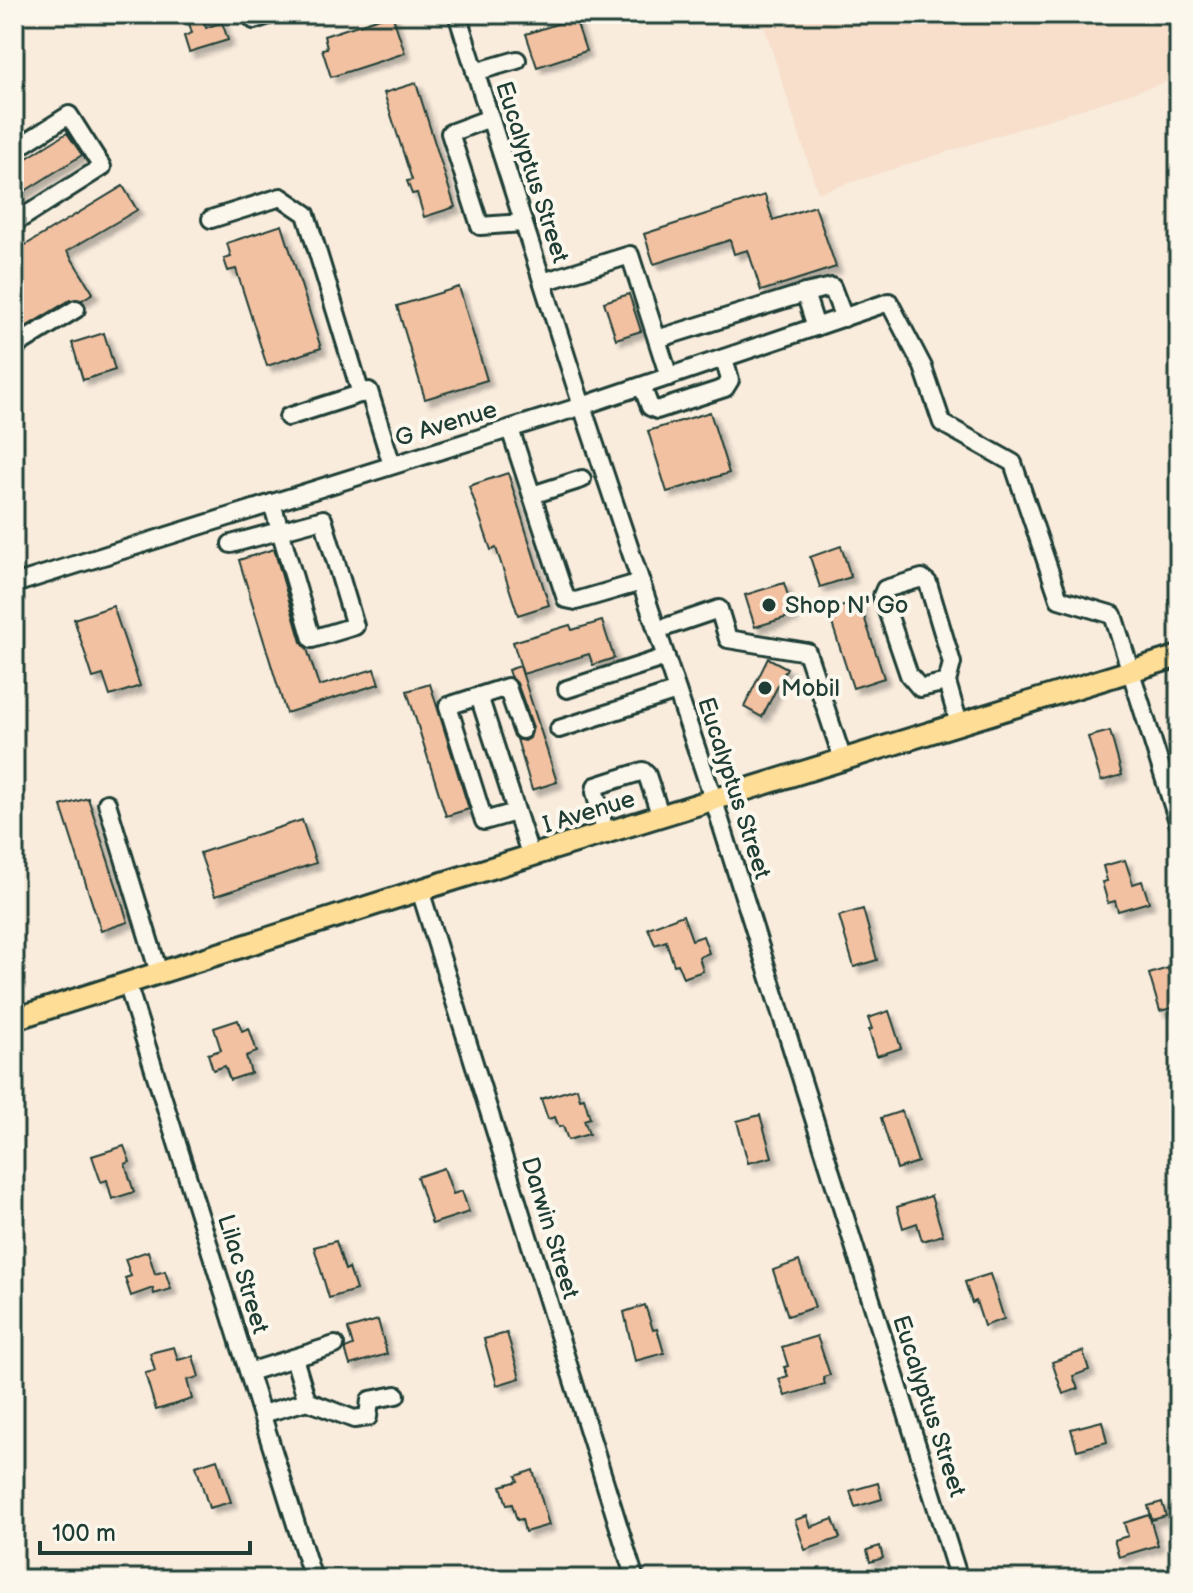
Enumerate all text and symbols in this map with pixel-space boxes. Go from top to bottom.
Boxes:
street label: Eucalyptus Street [489,78,575,267]
street label: G Avenue [392,395,500,453]
place label: Shop N' Go [785,591,908,620]
marker: Shop N' Go [760,596,778,614]
place label: Mobil [781,674,840,703]
marker: Mobil [756,679,774,697]
street label: Eucalyptus Street [691,694,777,883]
street label: I Avenue [540,784,638,840]
street label: Darwin Street [515,1154,585,1303]
street label: Lilac Street [211,1211,275,1338]
street label: Eucalyptus Street [886,1312,972,1501]
scale bar [40,1505,250,1555]
text: 100 m [52,1519,116,1548]

